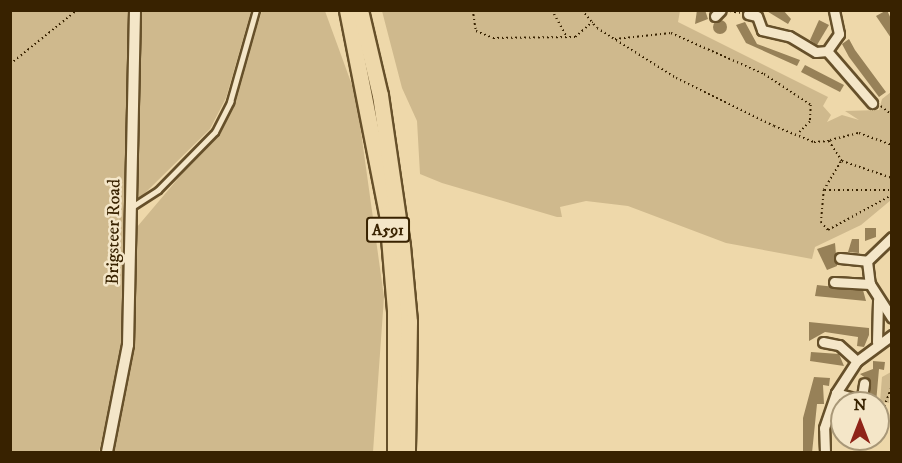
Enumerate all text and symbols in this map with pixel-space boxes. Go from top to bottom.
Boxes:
street label: Brigsteer Road [102,179,126,285]
road number: A591 [366,217,410,243]
north arrow [830,391,890,451]
text: N [853,395,867,415]

